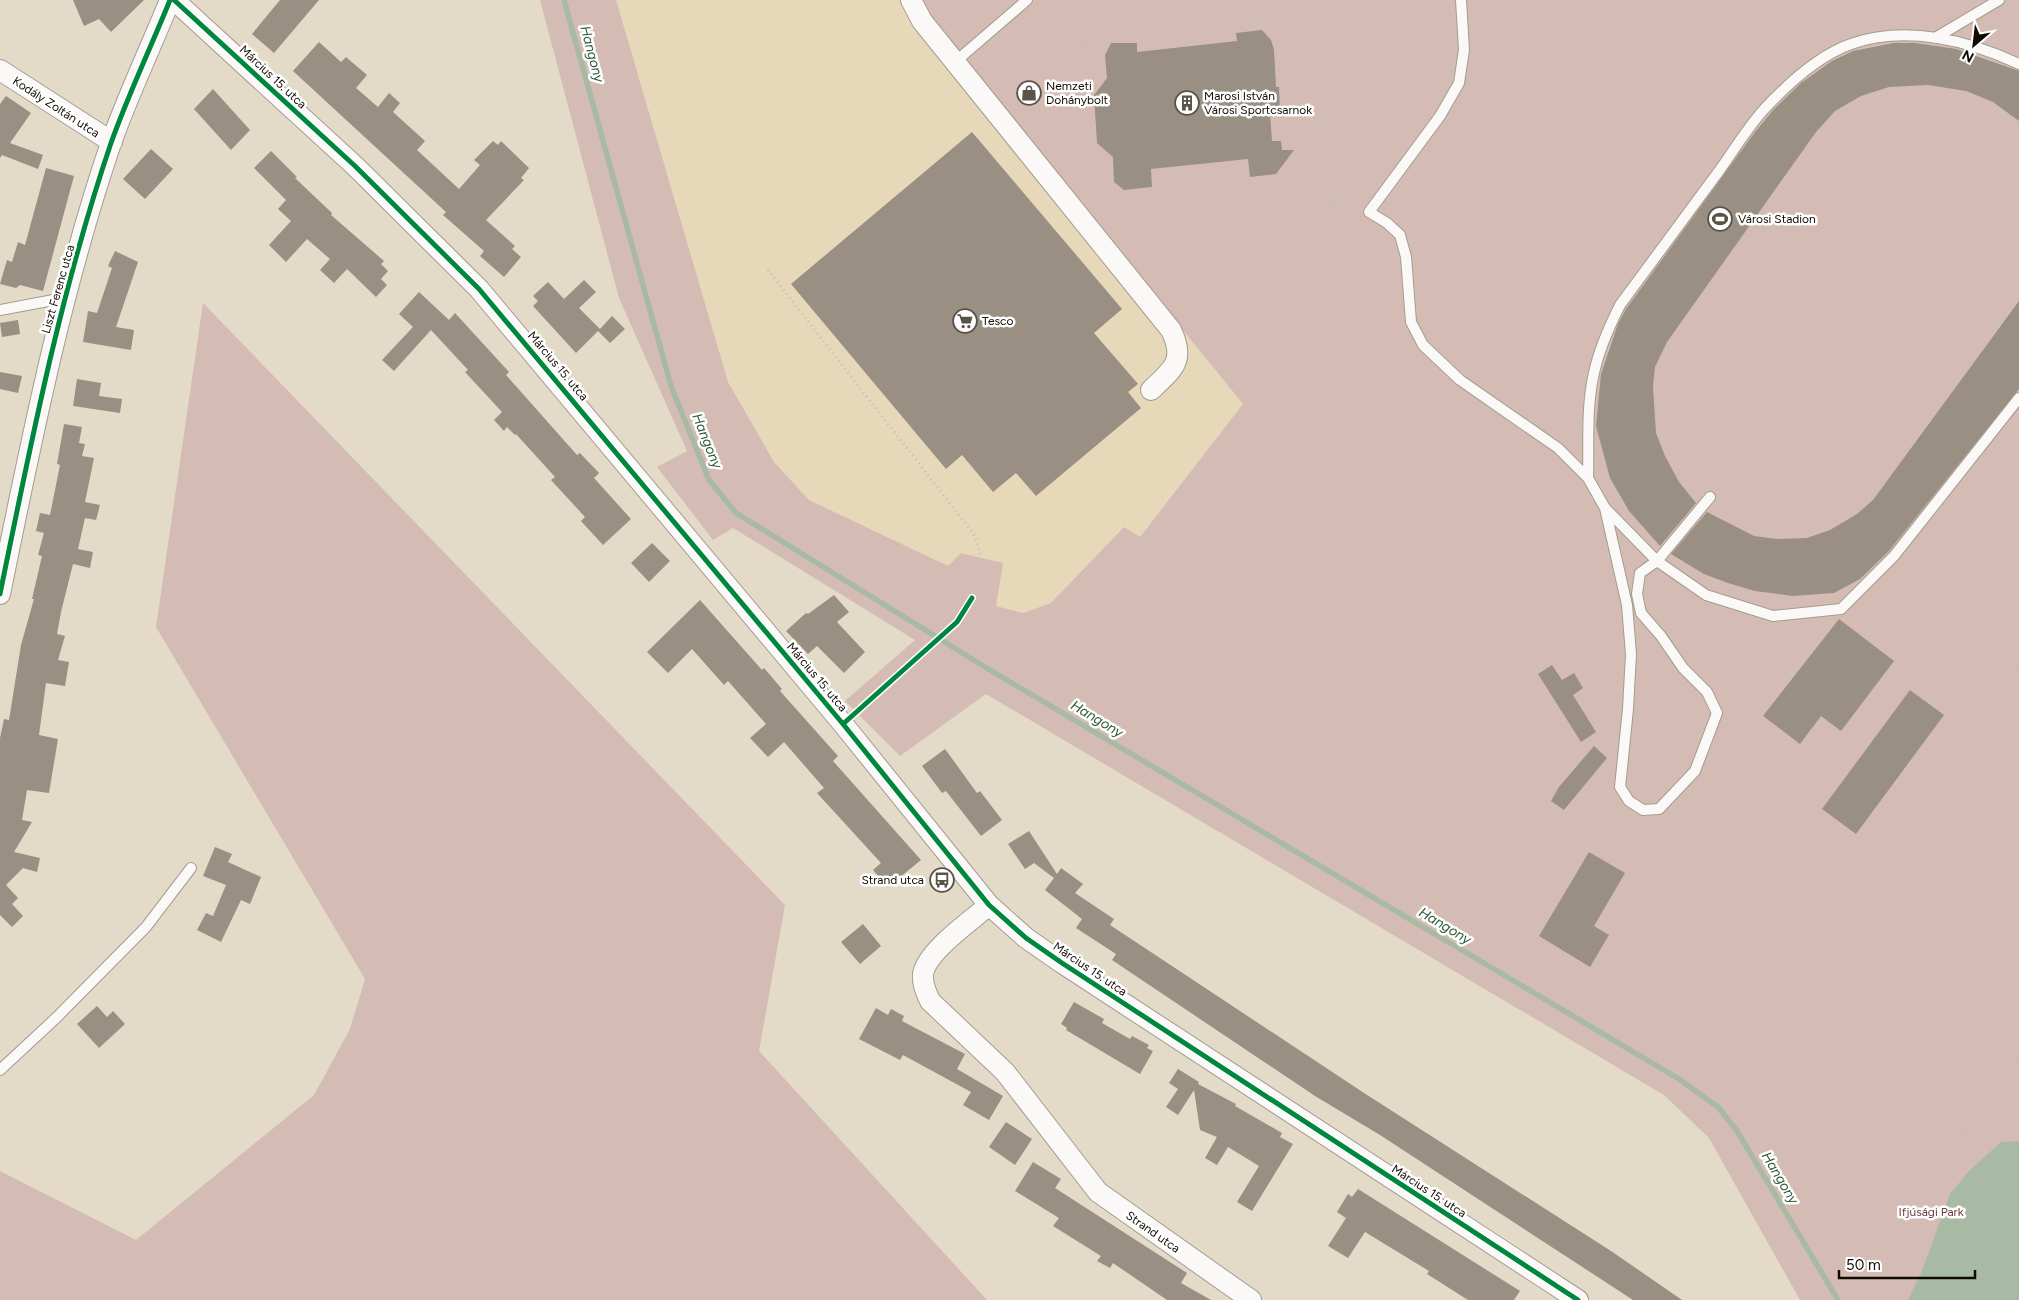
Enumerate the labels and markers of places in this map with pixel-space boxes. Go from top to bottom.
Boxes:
place label: Nemzeti Dohánybolt [1046,79,1109,107]
shop icon: Nemzeti Dohánybolt [1016,80,1042,106]
place label: Marosi István Városi Sportcsarnok [1204,89,1312,117]
building icon: Marosi István Városi Sportcsarnok [1174,90,1200,116]
sports icon: Városi Stadion [1707,206,1733,232]
place label: Városi Stadion [1738,212,1816,226]
supermarket icon: Tesco [952,308,978,334]
place label: Tesco [982,314,1014,328]
bus stop icon: Strand utca [929,867,955,893]
place label: Strand utca [861,873,924,887]

